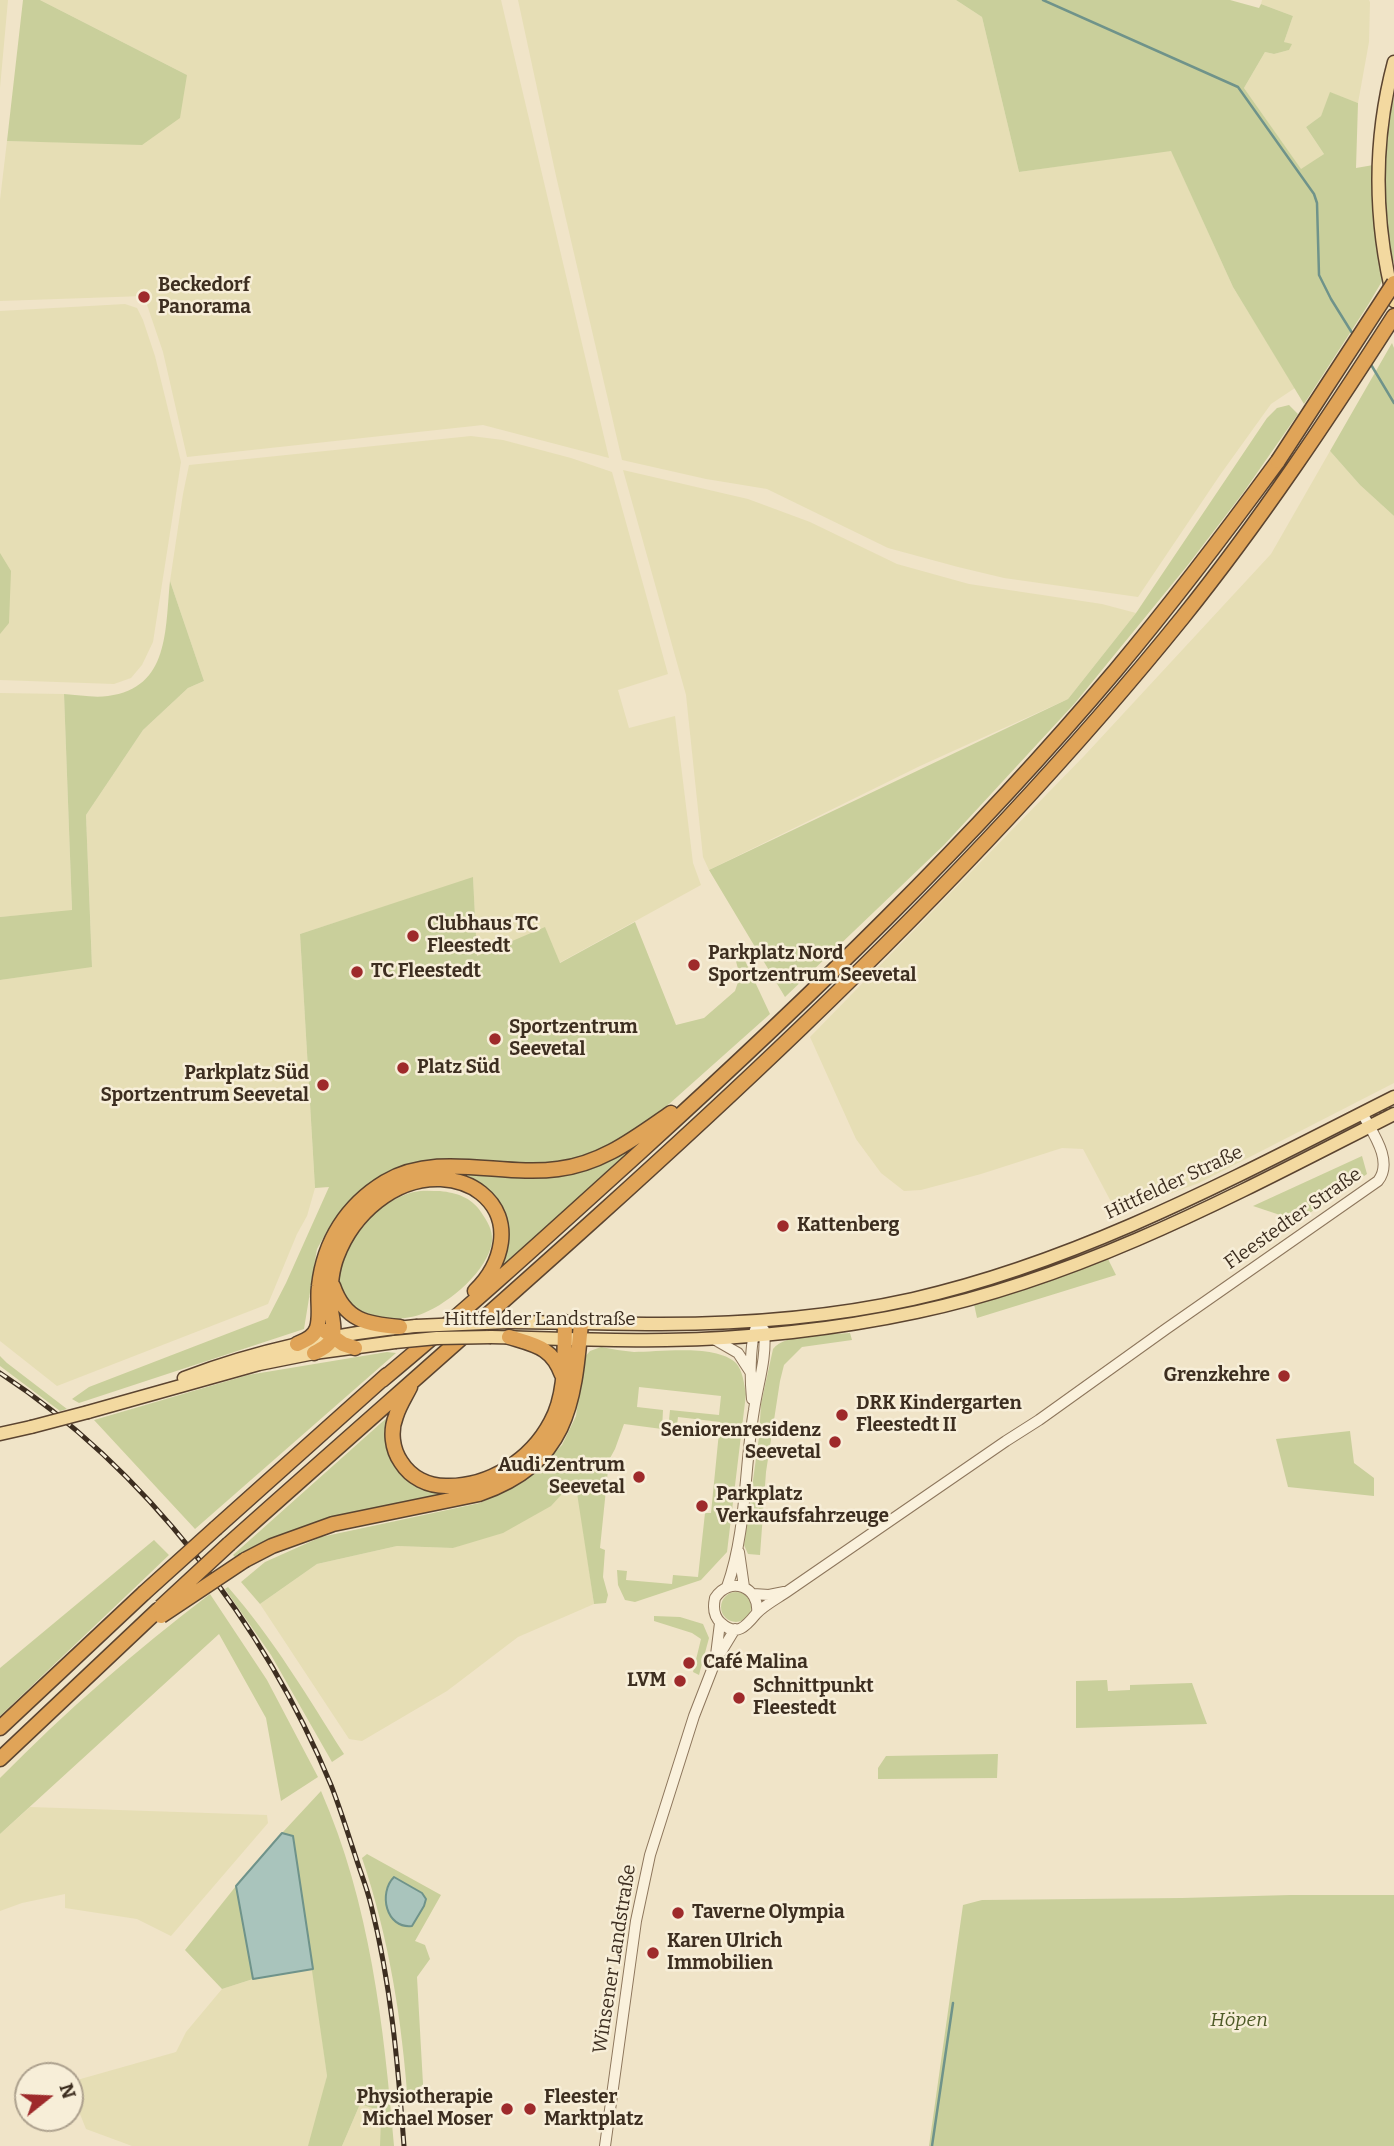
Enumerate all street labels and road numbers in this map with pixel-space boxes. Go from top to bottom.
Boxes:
street label: Hittfelder Straße [1101,1141,1247,1225]
street label: Fleestedter Straße [1220,1163,1366,1275]
street label: Hittfelder Landstraße [444,1309,636,1331]
street label: Winsener Landstraße [589,1863,641,2055]

